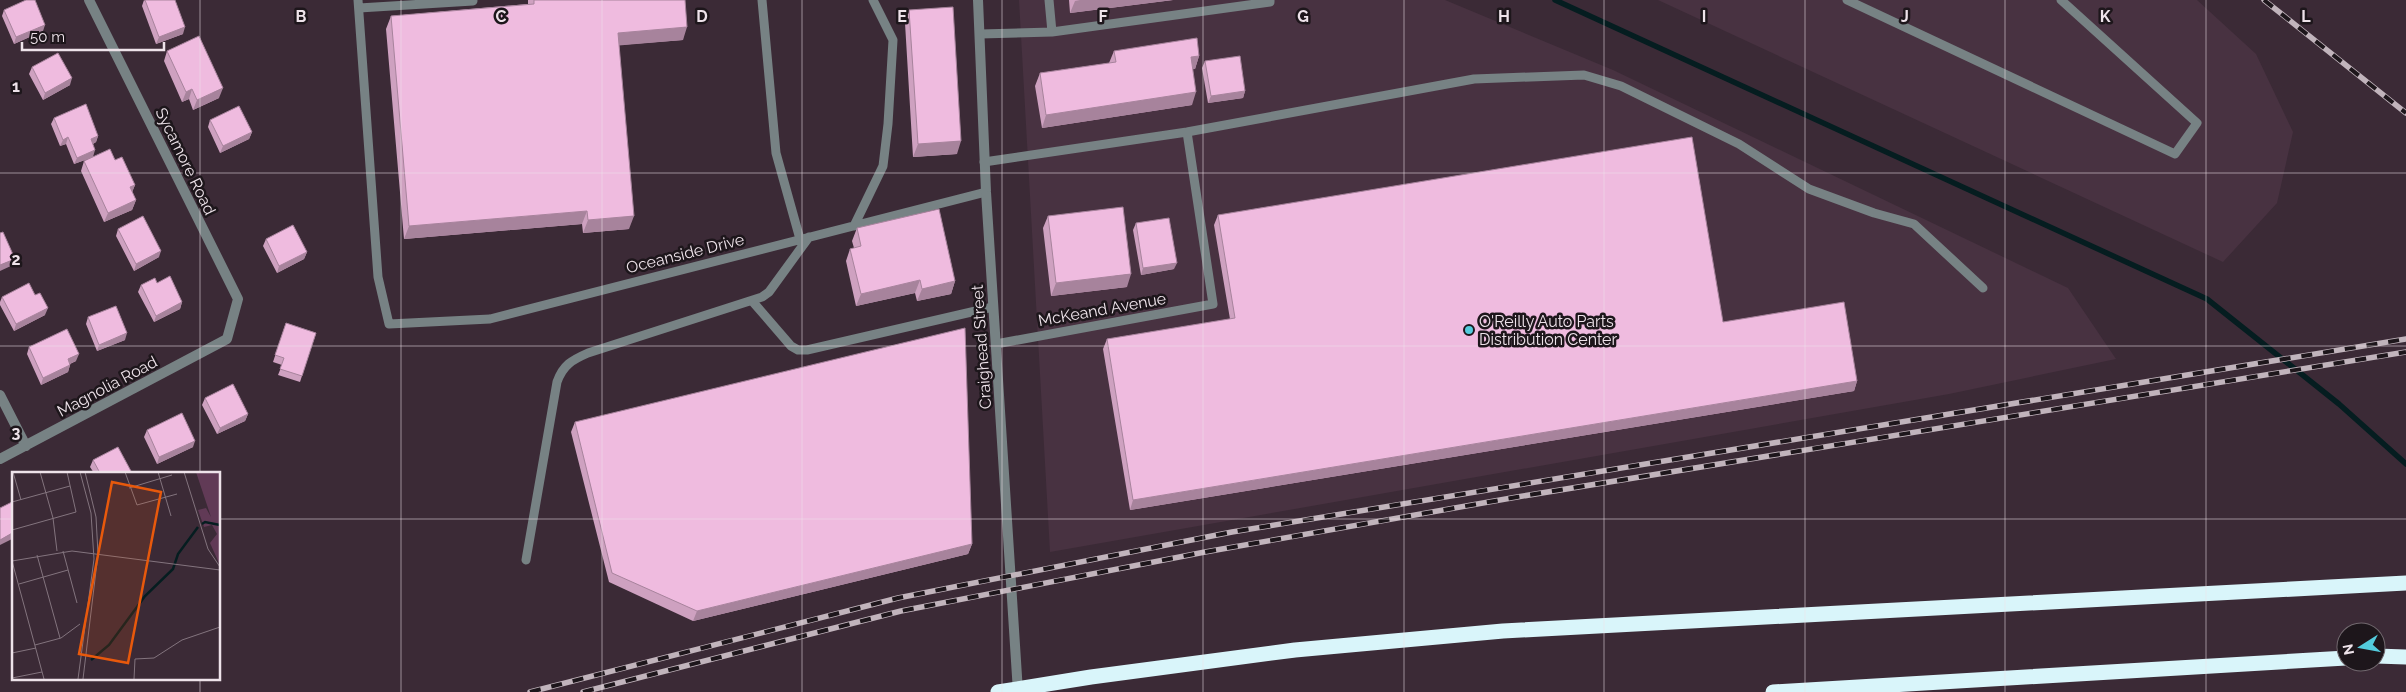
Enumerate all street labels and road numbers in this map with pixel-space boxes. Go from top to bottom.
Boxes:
street label: Sycamore Road [151,105,220,218]
street label: Oceanside Drive [624,230,746,277]
street label: Craighead Street [968,284,995,410]
street label: McKeand Avenue [1037,289,1168,330]
street label: Magnolia Road [54,352,160,421]

